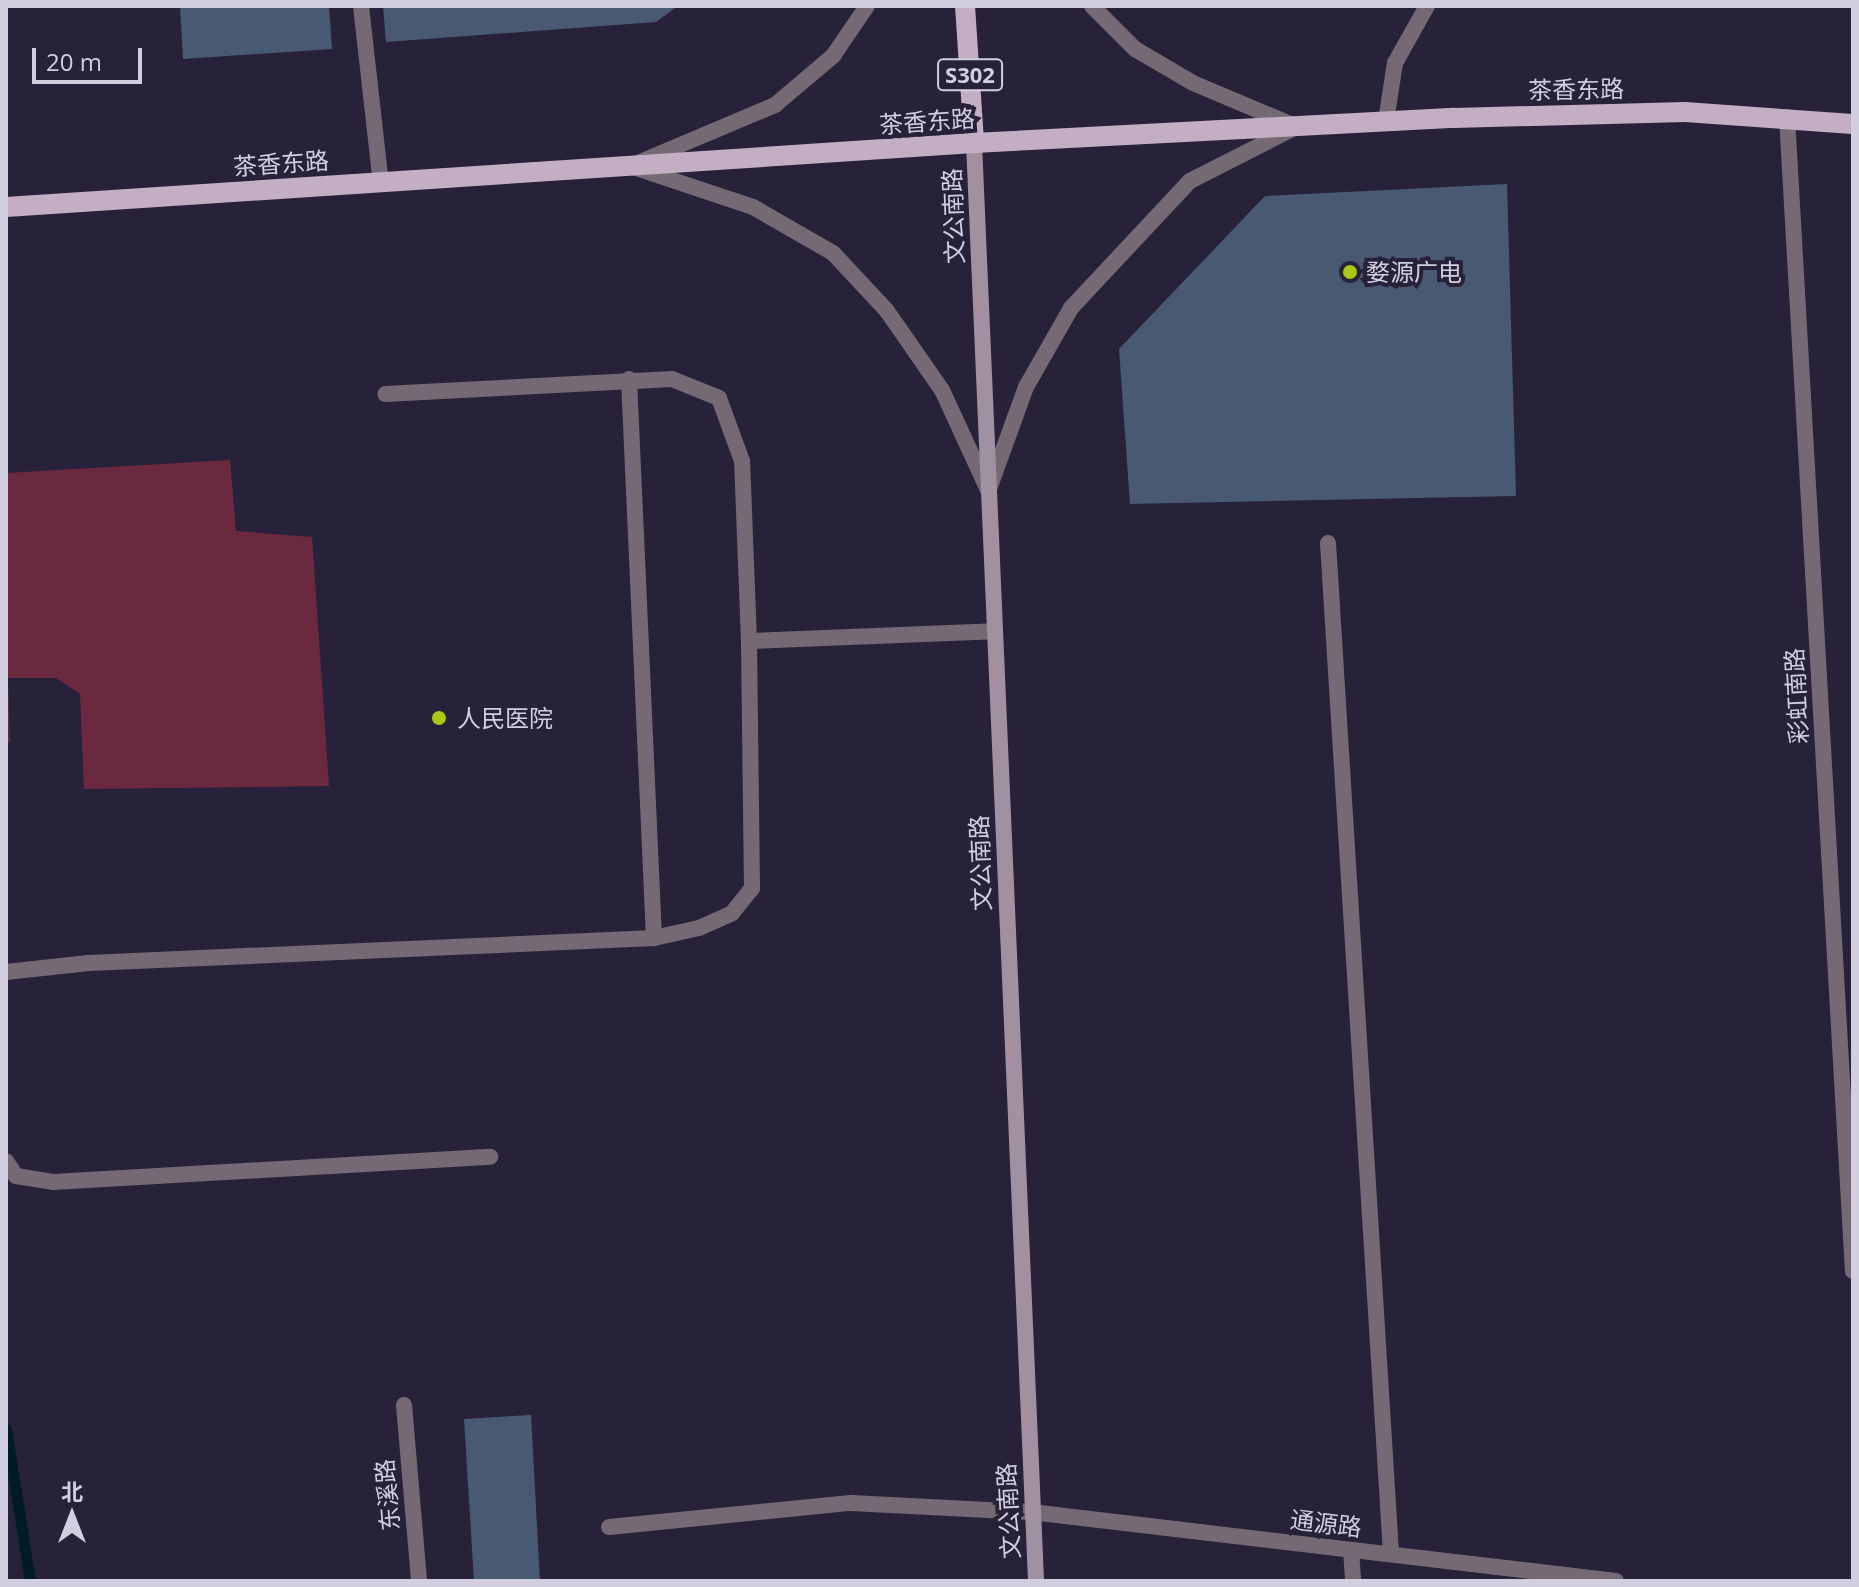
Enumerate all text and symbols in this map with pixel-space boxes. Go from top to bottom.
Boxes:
scale bar [36,32,146,82]
text: 20 m [46,45,102,78]
road number: S302 [936,57,1004,93]
street label: 茶香东路 [1528,74,1624,104]
street label: 茶香东路 [878,103,976,139]
street label: 茶香东路 [232,145,330,181]
street label: 文公南路 [937,168,969,264]
place label: 婺源广电 [1366,258,1462,286]
marker: 婺源广电 [1341,263,1359,281]
street label: 彩虹南路 [1779,647,1813,745]
place label: 人民医院 [457,704,553,732]
marker: 人民医院 [428,707,450,729]
street label: 文公南路 [964,815,996,911]
street label: 东溪路 [370,1458,404,1532]
street label: 文公南路 [991,1462,1025,1560]
north arrow [32,1475,112,1555]
text: 北 [61,1476,83,1506]
street label: 通源路 [1289,1504,1363,1542]

